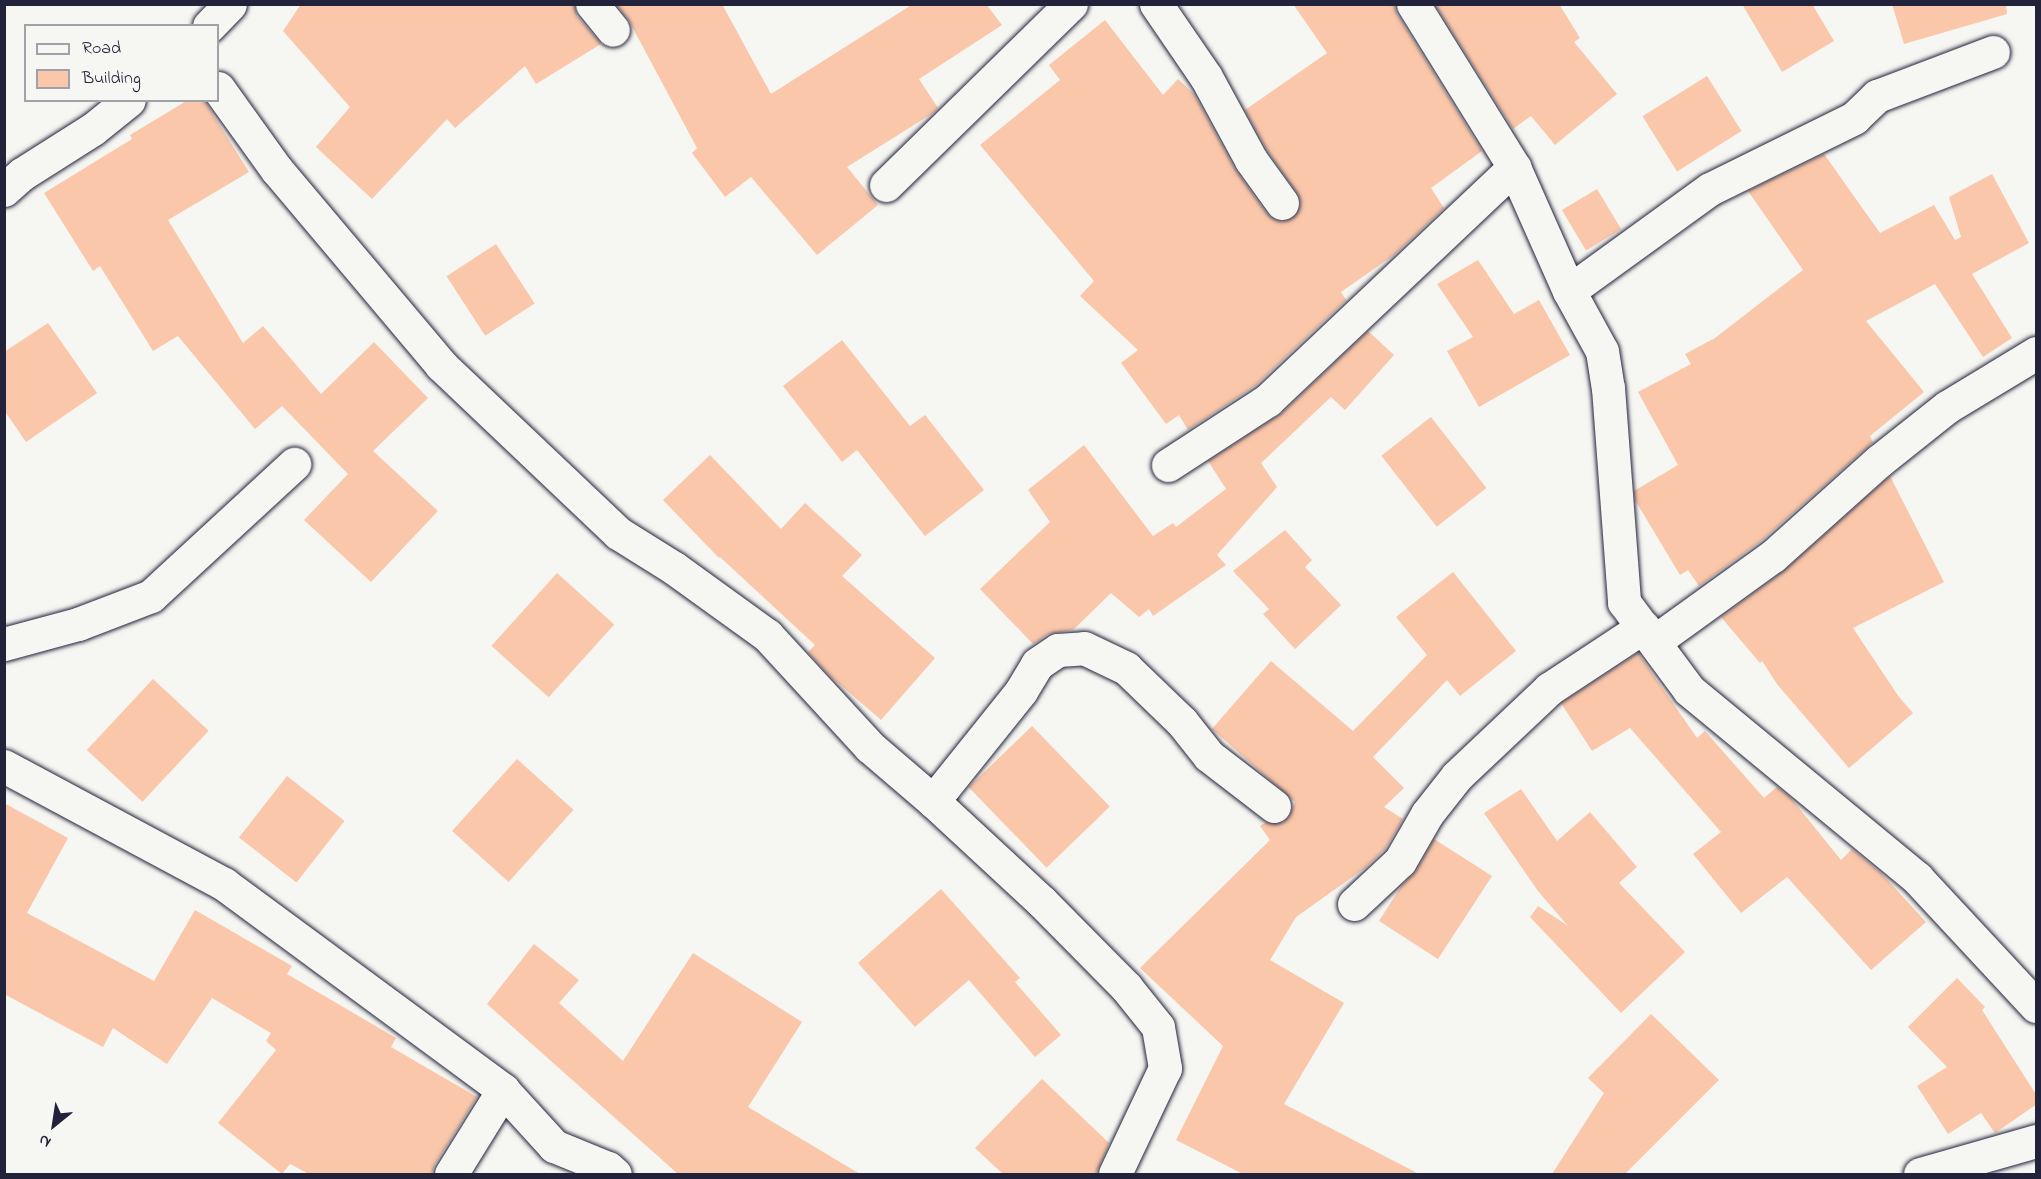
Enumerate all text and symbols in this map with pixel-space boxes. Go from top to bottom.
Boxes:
legend [24,24,219,102]
text: Road [82,36,121,62]
text: Building [82,66,141,92]
north arrow [24,1095,84,1155]
text: N [34,1127,56,1154]

